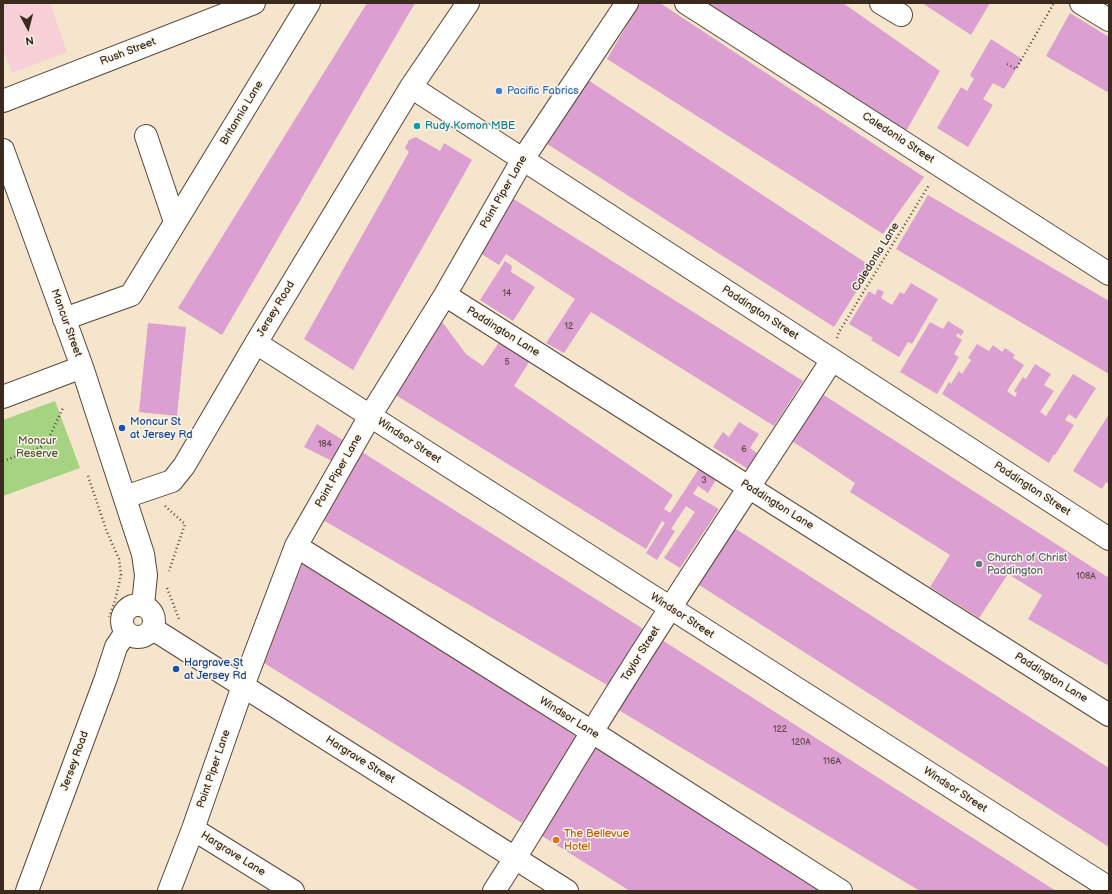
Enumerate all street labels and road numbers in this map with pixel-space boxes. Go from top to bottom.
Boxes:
street label: Rush Street [98,35,158,69]
street label: Britannia Lane [218,79,266,147]
street label: Caledonia Street [859,110,937,166]
street label: Point Piper Lane [478,153,530,231]
street label: Caledonia Lane [850,220,902,294]
street label: Jersey Road [254,279,298,339]
street label: Paddington Street [719,283,801,343]
street label: Moncur Street [48,287,84,359]
street label: Paddington Lane [464,304,542,360]
street label: Windsor Street [375,415,443,467]
street label: Point Piper Lane [313,432,365,510]
street label: Paddington Street [991,459,1073,519]
street label: Paddington Lane [738,477,816,533]
street label: Windsor Street [648,590,716,642]
street label: Taylor Street [619,624,663,684]
street label: Paddington Lane [1012,650,1090,706]
street label: Windsor Lane [537,694,601,742]
street label: Point Piper Lane [194,728,234,810]
street label: Jersey Road [58,729,92,793]
street label: Hargrave Street [323,733,397,787]
street label: Windsor Street [921,764,989,816]
street label: Hargrave Lane [198,829,268,879]

